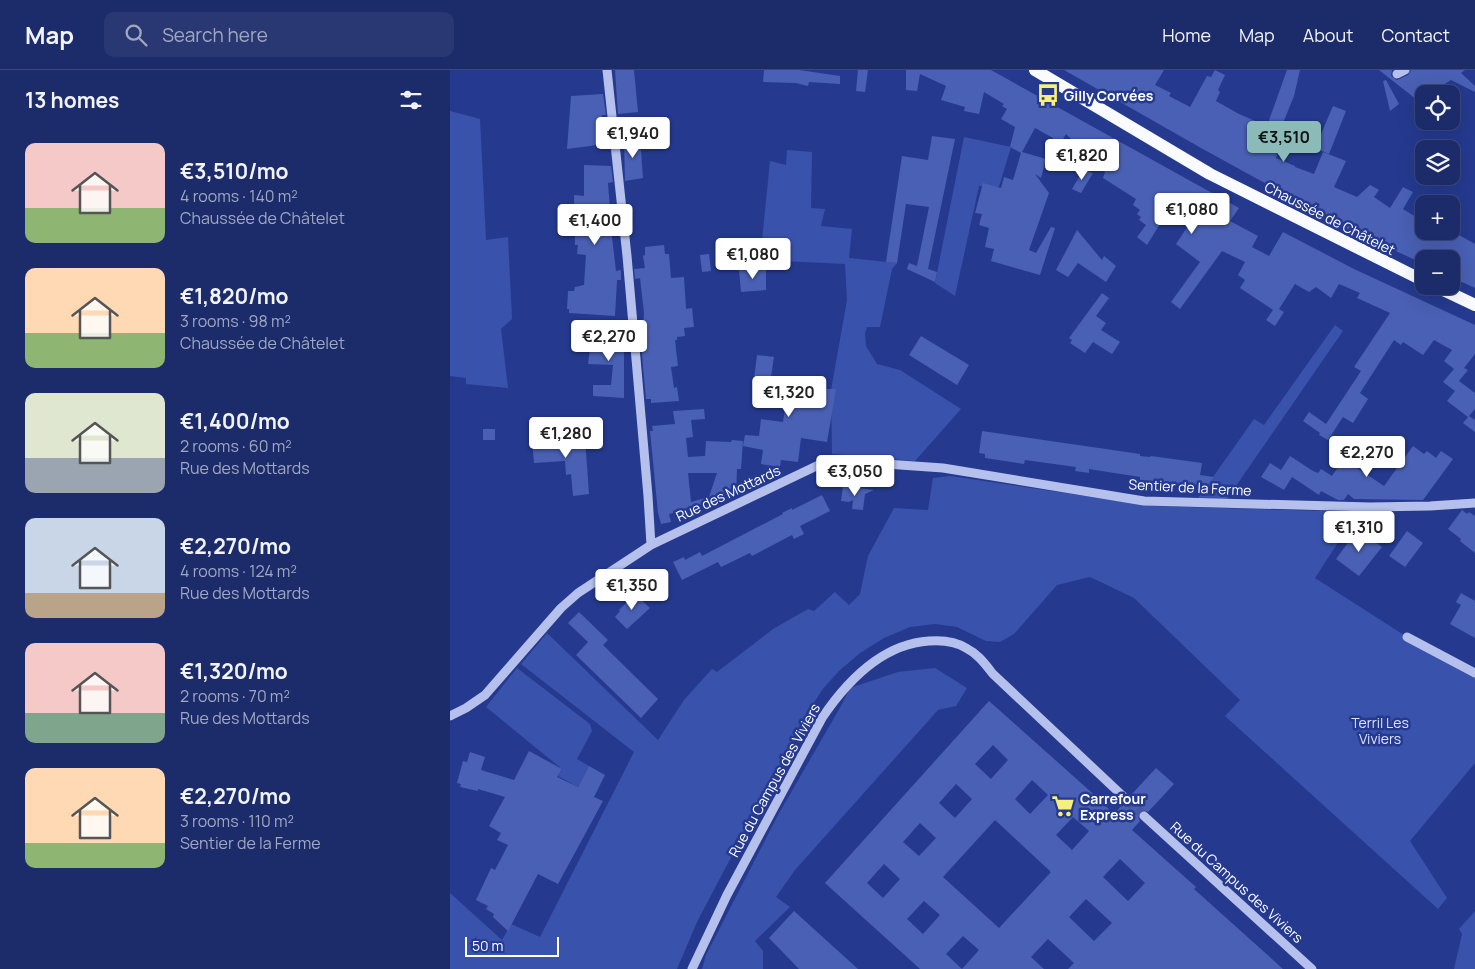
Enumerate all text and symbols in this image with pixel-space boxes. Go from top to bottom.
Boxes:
search box [104,12,454,57]
text: Map [25,18,74,51]
icon: search [122,21,150,49]
text: Search here [162,22,268,48]
text: Home [1162,23,1211,47]
text: Map [1239,23,1275,47]
text: About [1303,23,1353,47]
text: Contact [1381,23,1450,47]
bus stop icon: Gilly Corvées [1035,82,1061,108]
map controls [1415,85,1460,295]
button: locate [1415,85,1460,130]
text: 13 homes [25,86,119,114]
icon: filters [397,86,425,114]
place label: Gilly Corvées [1064,86,1154,105]
pin: €1,940 [592,116,674,159]
pin: €3,510 [1243,121,1325,163]
text: €1,940 [607,122,659,144]
text: €3,510 [1258,126,1310,148]
pin: €1,820 [1041,138,1123,181]
button: layers [1415,140,1460,185]
text: €1,820 [1056,144,1108,166]
text: €3,510/mo [180,157,288,185]
icon: home [65,163,125,223]
street label: Chaussée de Châtelet [1261,177,1399,259]
text: 4 rooms · 140 m² [180,185,298,207]
pin: €1,080 [1151,192,1233,235]
button: + [1415,195,1460,240]
text: €1,080 [1166,198,1219,220]
pin: €1,400 [554,204,636,246]
text: Chaussée de Châtelet [180,207,345,229]
text: €1,400 [569,209,621,231]
pin: €1,080 [712,238,794,280]
text: €1,080 [727,243,780,265]
button: − [1415,250,1460,295]
text: €1,820/mo [180,282,288,310]
icon: home [65,288,125,348]
text: 3 rooms · 98 m² [180,310,291,332]
pin: €2,270 [568,320,650,362]
text: €2,270 [582,325,636,347]
text: Chaussée de Châtelet [180,332,345,354]
pin: €1,320 [748,376,830,418]
text: €1,320 [763,381,815,403]
text: €1,400/mo [180,407,290,435]
icon: home [65,413,125,473]
pin: €1,280 [525,416,607,459]
text: €1,280 [540,422,592,444]
text: 2 rooms · 60 m² [180,435,292,457]
pin: €2,270 [1326,436,1408,478]
text: €2,270 [1340,441,1394,463]
pin: €3,050 [814,454,896,497]
text: Rue des Mottards [180,457,310,479]
street label: Rue des Mottards [673,460,783,526]
text: €3,050 [827,460,883,482]
street label: Sentier de la Ferme [1128,474,1252,500]
pin: €1,310 [1318,510,1400,553]
text: €1,310 [1335,516,1383,538]
text: €2,270/mo [180,532,291,560]
icon: home [65,538,125,598]
text: 4 rooms · 124 m² [180,560,297,582]
pin: €1,350 [591,568,673,611]
text: €1,350 [606,574,658,596]
text: Rue des Mottards [180,582,310,604]
text: €1,320/mo [180,657,288,685]
icon: home [65,663,125,723]
text: 2 rooms · 70 m² [180,685,290,707]
street label: Rue du Campus des Viviers [724,700,824,860]
text: Rue des Mottards [180,707,310,729]
park label: Terril Les Viviers [1351,713,1409,748]
text: €2,270/mo [180,782,291,810]
icon: home [65,788,125,848]
place label: Carrefour Express [1080,789,1146,824]
supermarket icon: Carrefour Express [1050,793,1076,819]
text: 3 rooms · 110 m² [180,810,294,832]
street label: Rue du Campus des Viviers [1166,817,1308,947]
text: Sentier de la Ferme [180,832,321,854]
scale bar [465,934,559,957]
text: 50 m [472,936,503,955]

